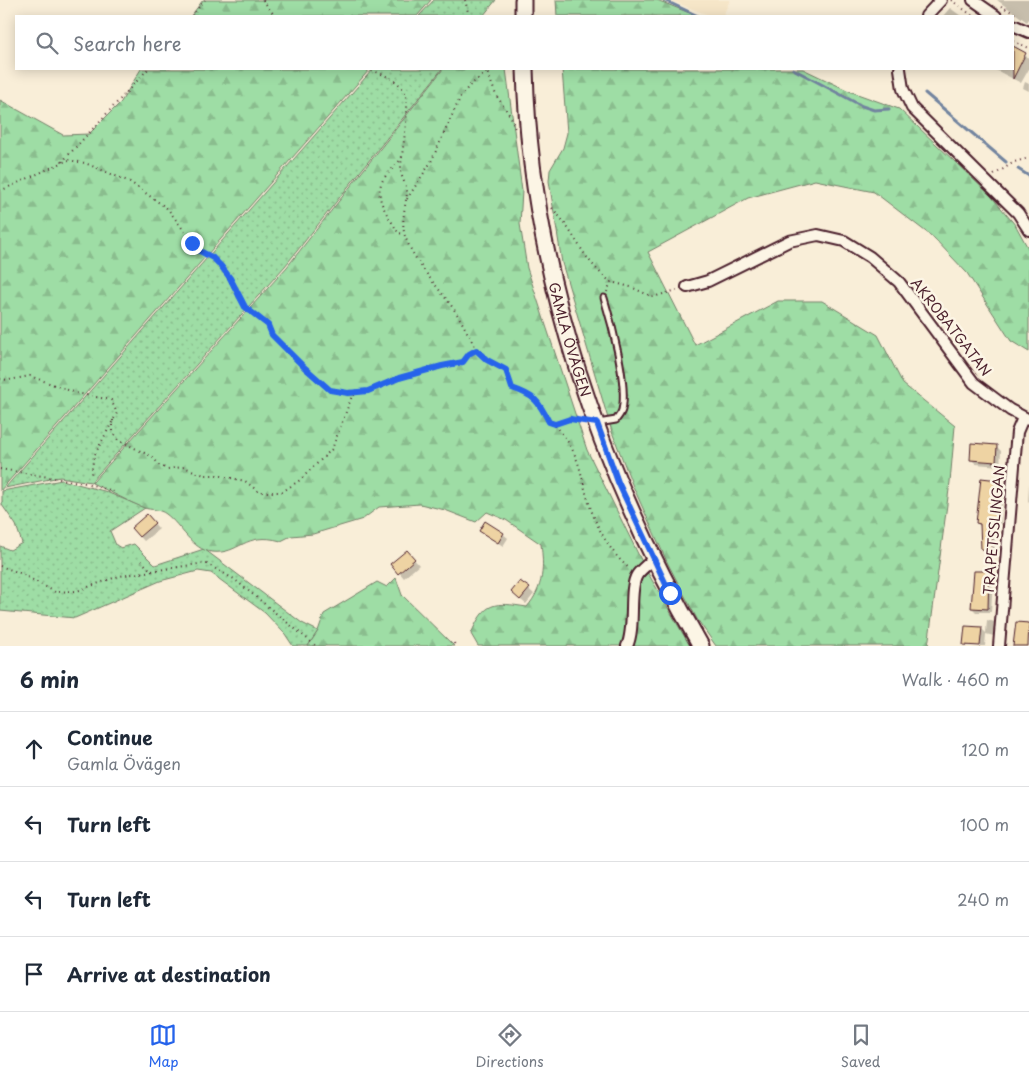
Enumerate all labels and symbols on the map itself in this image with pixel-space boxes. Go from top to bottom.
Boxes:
route end [181,232,204,255]
street label: AKROBATGATAN [906,273,997,380]
street label: GAMLA ÖVÄGEN [544,280,597,399]
street label: TRAPETSSLINGAN [977,464,1010,596]
route start [659,582,682,605]

